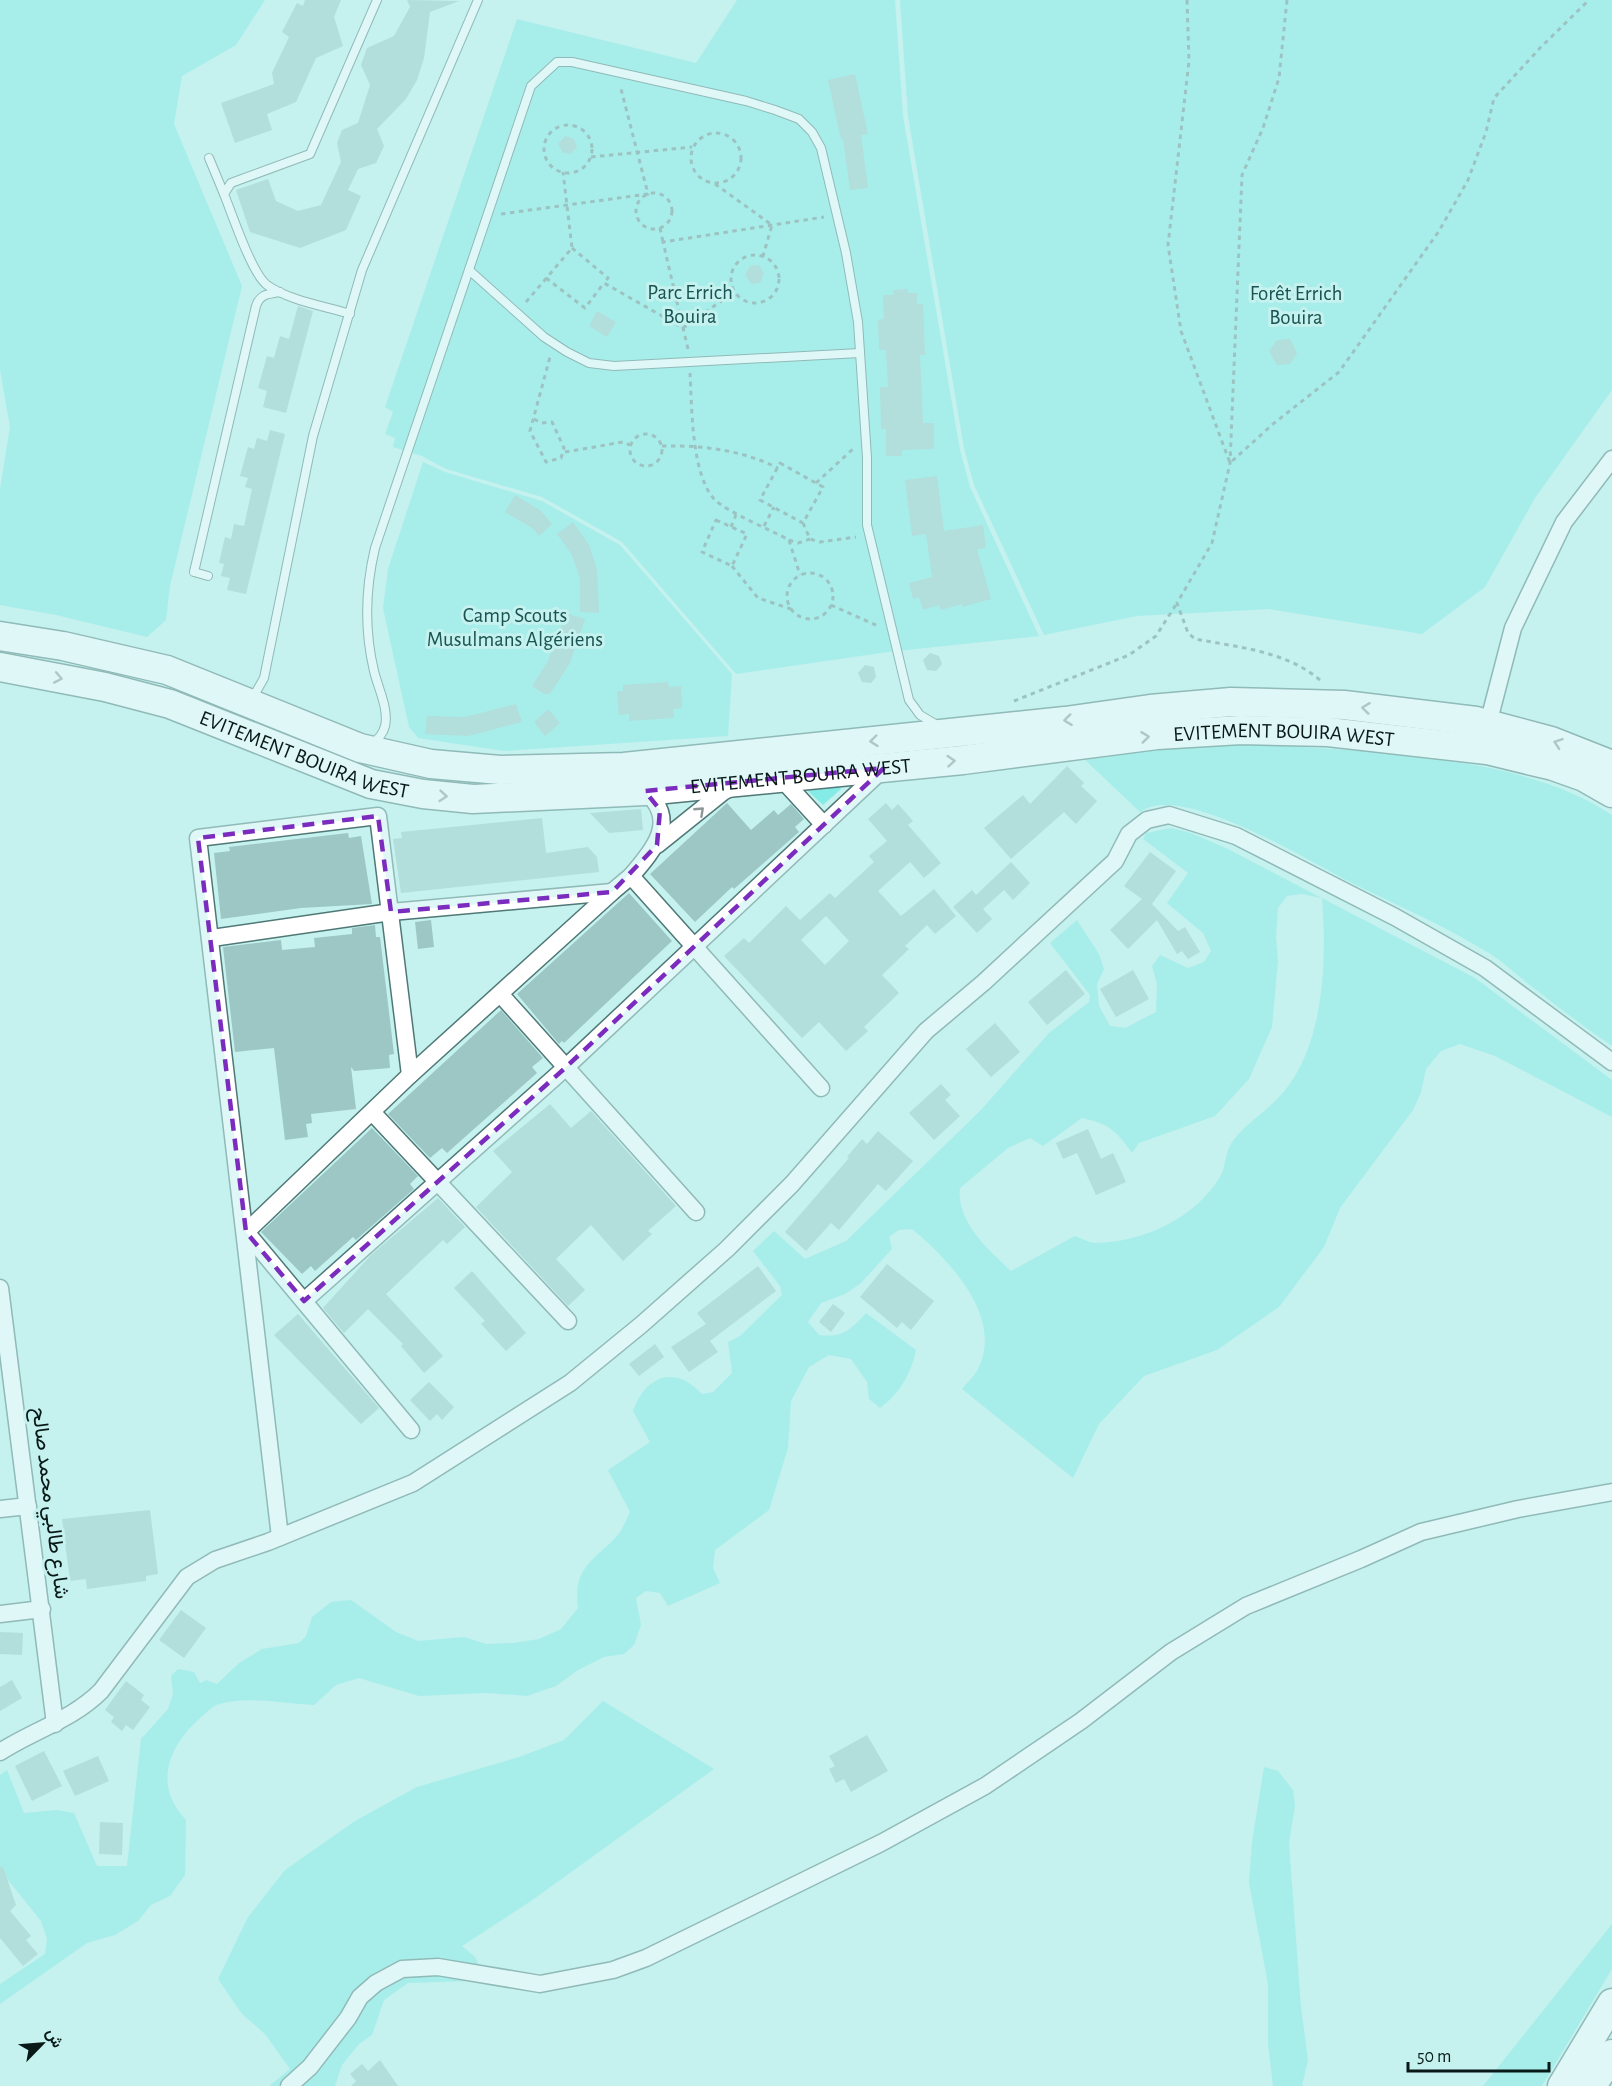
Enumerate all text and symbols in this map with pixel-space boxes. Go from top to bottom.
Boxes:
park label: Parc Errich Bouira [647,282,733,327]
park label: Forêt Errich Bouira [1250,283,1342,328]
park label: Camp Scouts Musulmans Algériens [427,605,603,650]
one-way arrow [52,671,62,684]
one-way arrow [1362,702,1371,715]
street label: EVITEMENT BOUIRA WEST [197,707,411,802]
one-way arrow [1063,714,1072,726]
street label: EVITEMENT BOUIRA WEST [1173,720,1395,750]
one-way arrow [1140,731,1149,743]
one-way arrow [869,735,878,747]
one-way arrow [1553,738,1564,750]
street label: EVITEMENT BOUIRA WEST [689,755,912,798]
one-way arrow [947,755,956,768]
one-way arrow [439,789,448,802]
one-way arrow [693,807,704,818]
street label: شارع طالبي محمد صالح [22,1406,73,1601]
north arrow [12,2014,72,2074]
text: ش [42,2026,66,2051]
scale bar [1408,2035,1549,2073]
text: 50 m [1417,2048,1451,2066]

